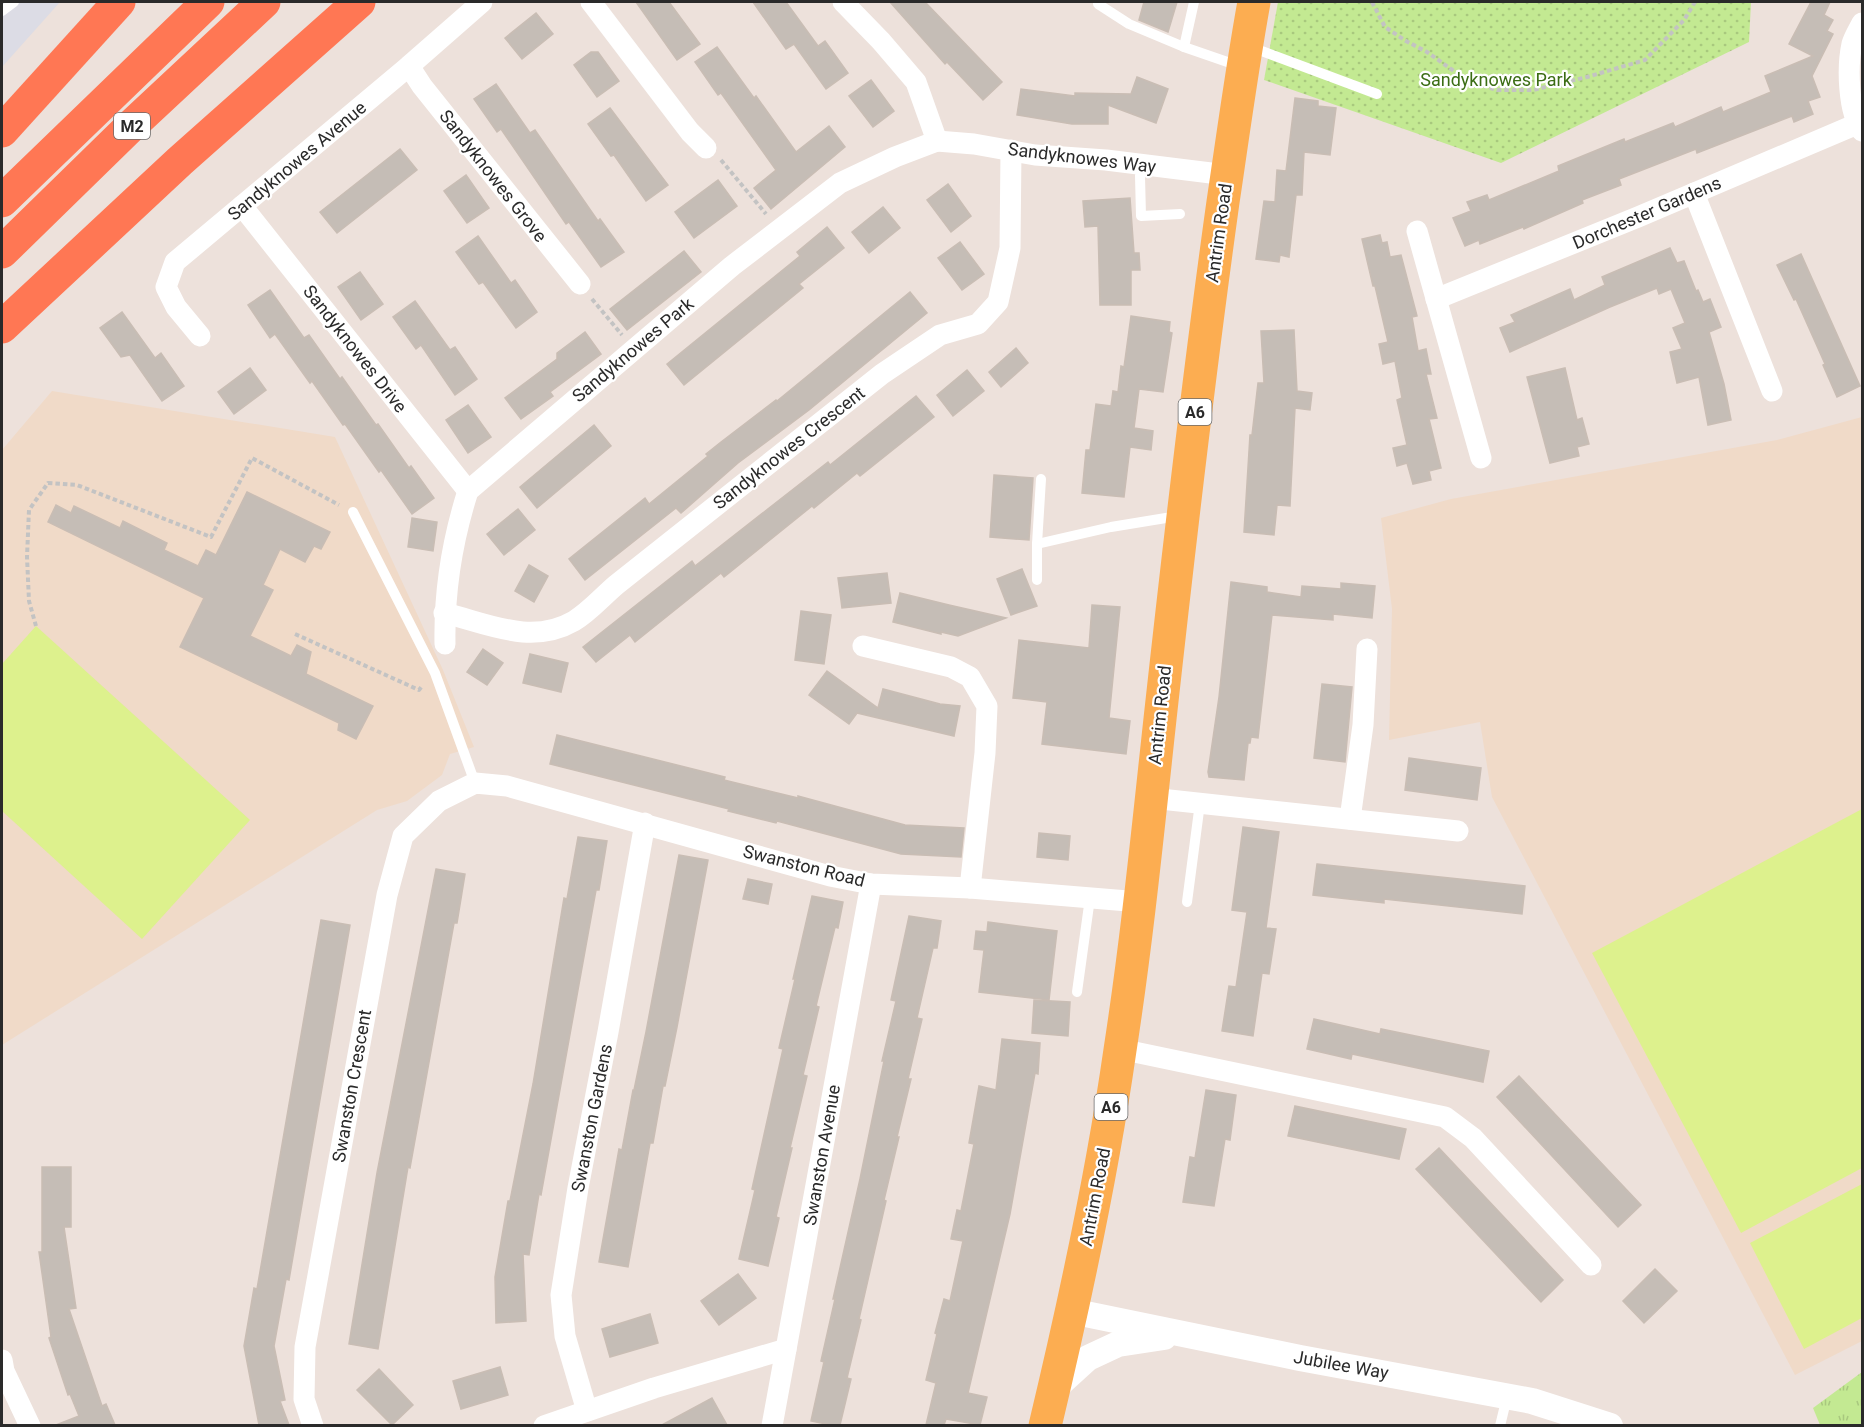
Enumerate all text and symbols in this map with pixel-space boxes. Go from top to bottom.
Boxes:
park label: Sandyknowes Park [1420,69,1573,90]
street label: Sandyknowes Avenue [223,97,370,225]
street label: Sandyknowes Grove [435,106,551,246]
road number: M2 [114,113,150,139]
street label: Sandyknowes Way [1007,138,1158,177]
street label: Dorchester Gardens [1569,172,1724,253]
street label: Antrim Road [1201,182,1236,284]
street label: Sandyknowes Drive [299,281,412,416]
street label: Sandyknowes Park [568,292,698,406]
street label: Sandyknowes Crescent [709,382,869,513]
road number: A6 [1178,399,1212,425]
street label: Antrim Road [1144,664,1175,766]
street label: Swanston Road [741,840,867,891]
street label: Swanston Crescent [328,1008,375,1164]
street label: Swanston Gardens [567,1042,616,1194]
street label: Swanston Avenue [799,1083,844,1227]
road number: A6 [1094,1094,1128,1120]
street label: Antrim Road [1075,1146,1114,1248]
street label: Jubilee Way [1292,1346,1391,1383]

